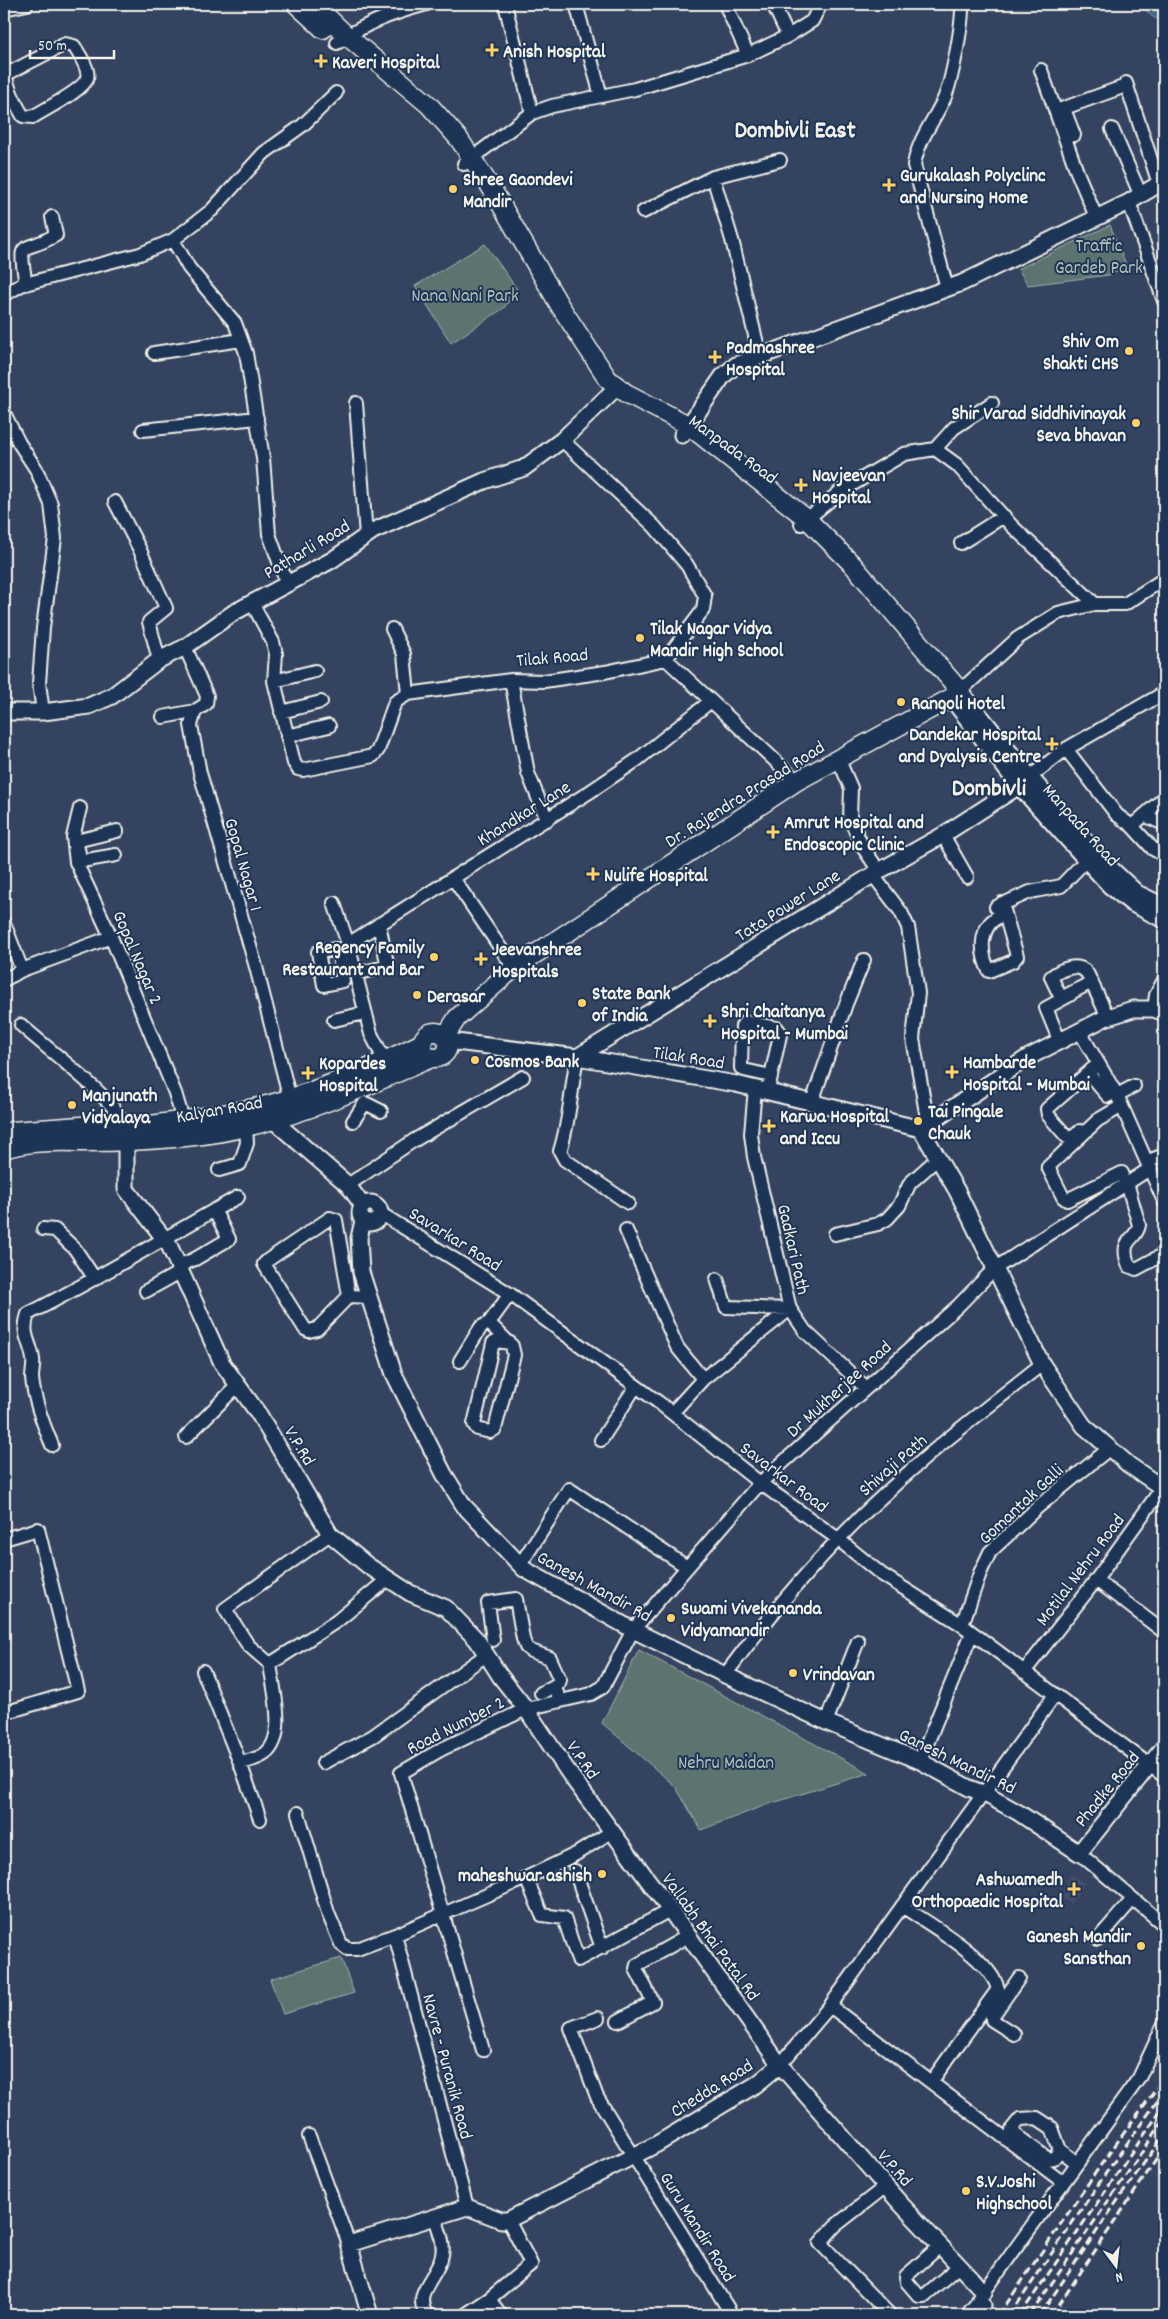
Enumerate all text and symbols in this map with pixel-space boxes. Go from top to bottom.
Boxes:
scale bar [30,28,114,60]
text: 50 m [38,36,67,58]
place label: Anish Hospital [503,40,606,67]
marker: Anish Hospital [485,43,499,57]
place label: Kaveri Hospital [332,51,440,78]
marker: Kaveri Hospital [314,54,328,68]
district label: Dombivli East [734,115,856,149]
place label: Gurukalash Polyclinc and Nursing Home [900,164,1046,213]
place label: Shree Gaondevi Mandir [463,168,573,217]
marker: Gurukalash Polyclinc and Nursing Home [882,178,896,192]
marker: Shree Gaondevi Mandir [447,183,459,195]
park label: Traffic Gardeb Park [1055,234,1143,283]
park label: Nana Nani Park [411,284,519,311]
place label: Shiv Om Shakti CHS [1043,330,1119,379]
place label: Padmashree Hospital [726,336,815,385]
marker: Shiv Om Shakti CHS [1123,345,1135,357]
marker: Padmashree Hospital [708,350,722,364]
place label: Shir Varad Siddhivinayak Seva bhavan [951,402,1126,451]
street label: Manpada Road [682,409,782,492]
marker: Shir Varad Siddhivinayak Seva bhavan [1130,417,1142,429]
place label: Navjeevan Hospital [812,464,886,513]
marker: Navjeevan Hospital [794,478,808,492]
street label: Patharli Road [259,514,356,588]
place label: Tilak Nagar Vidya Mandir High School [650,617,784,666]
marker: Tilak Nagar Vidya Mandir High School [634,632,646,644]
street label: Tilak Road [515,643,589,676]
place label: Rangoli Hotel [911,692,1006,719]
marker: Rangoli Hotel [895,696,907,708]
place label: Dandekar Hospital and Dyalysis Centre [899,723,1041,772]
street label: Dr. Rajendra Prasad Road [661,736,831,856]
marker: Dandekar Hospital and Dyalysis Centre [1045,737,1059,751]
district label: Dombivli [952,773,1027,807]
street label: Khandkar Lane [473,775,577,855]
street label: Manpada Road [1035,779,1124,874]
place label: Amrut Hospital and Endoscopic Clinic [784,811,924,860]
street label: Gopal Nagar 1 [215,815,268,915]
marker: Amrut Hospital and Endoscopic Clinic [766,825,780,839]
place label: Nulife Hospital [604,864,708,891]
street label: Tata Power Lane [731,864,847,950]
marker: Nulife Hospital [586,867,600,881]
street label: Gopal Nagar 2 [104,907,168,1010]
place label: Regency Family Restaurant and Bar [282,936,425,985]
place label: Jeevanshree Hospitals [492,938,582,987]
marker: Regency Family Restaurant and Bar [428,951,440,963]
marker: Jeevanshree Hospitals [474,952,488,966]
place label: State Bank of India [592,982,671,1031]
place label: Derasar [427,985,486,1012]
marker: Derasar [411,989,423,1001]
marker: State Bank of India [576,997,588,1009]
place label: Shri Chaitanya Hospital - Mumbai [721,1000,849,1049]
marker: Shri Chaitanya Hospital - Mumbai [703,1014,717,1028]
street label: Tilak Road [651,1040,726,1078]
place label: Cosmos Bank [485,1050,579,1077]
place label: Hambarde Hospital - Mumbai [963,1051,1091,1100]
place label: Kopardes Hospital [319,1052,386,1101]
marker: Cosmos Bank [469,1054,481,1066]
marker: Hambarde Hospital - Mumbai [945,1065,959,1079]
marker: Kopardes Hospital [301,1066,315,1080]
place label: Manjunath Vidyalaya [82,1084,158,1133]
street label: Kalyan Road [174,1091,265,1132]
marker: Manjunath Vidyalaya [66,1099,78,1111]
place label: Tai Pingale Chauk [928,1100,1003,1149]
place label: Karwa Hospital and Iccu [780,1105,890,1154]
marker: Tai Pingale Chauk [912,1115,924,1127]
marker: Karwa Hospital and Iccu [762,1119,776,1133]
street label: Savarkar Road [403,1202,506,1280]
street label: Gadkari Path [768,1202,815,1298]
street label: Dr Mukherjee Road [782,1336,899,1445]
street label: V.P.Rd [276,1422,320,1472]
street label: Shivaji Path [854,1429,935,1504]
street label: Savarkar Road [733,1436,833,1521]
street label: Gomantak Galli [974,1459,1071,1552]
street label: Motilal Nehru Road [1031,1509,1133,1633]
street label: Ganesh Mandir Rd [531,1545,656,1631]
place label: Swami Vivekananda Vidyamandir [681,1597,822,1646]
marker: Swami Vivekananda Vidyamandir [665,1612,677,1624]
place label: Vrindavan [803,1663,875,1690]
marker: Vrindavan [787,1667,799,1679]
street label: Road Number 2 [403,1691,510,1763]
street label: Ganesh Mandir Rd [893,1723,1020,1803]
street label: V.P.Rd [558,1736,604,1786]
street label: Phadke Road [1070,1746,1148,1834]
park label: Nehru Maidan [678,1751,774,1778]
place label: maheshwar ashish [458,1864,592,1891]
marker: maheshwar ashish [596,1868,608,1880]
place label: Ashwamedh Orthopaedic Hospital [912,1868,1063,1917]
street label: Vallabh Bhai Patal Rd [654,1869,765,2008]
marker: Ashwamedh Orthopaedic Hospital [1067,1882,1081,1896]
place label: Ganesh Mandir Sansthan [1026,1925,1132,1974]
marker: Ganesh Mandir Sansthan [1135,1940,1147,1952]
street label: Navre - Puranik Road [413,1991,478,2143]
street label: Chedda Road [666,2054,759,2126]
street label: V.P.Rd [869,2144,917,2194]
street label: Guru Mandir Road [651,2167,741,2288]
place label: S.V.Joshi Highschool [976,2170,1052,2219]
marker: S.V.Joshi Highschool [960,2185,972,2197]
north arrow [1090,2242,1140,2292]
text: N [1113,2266,1125,2287]

